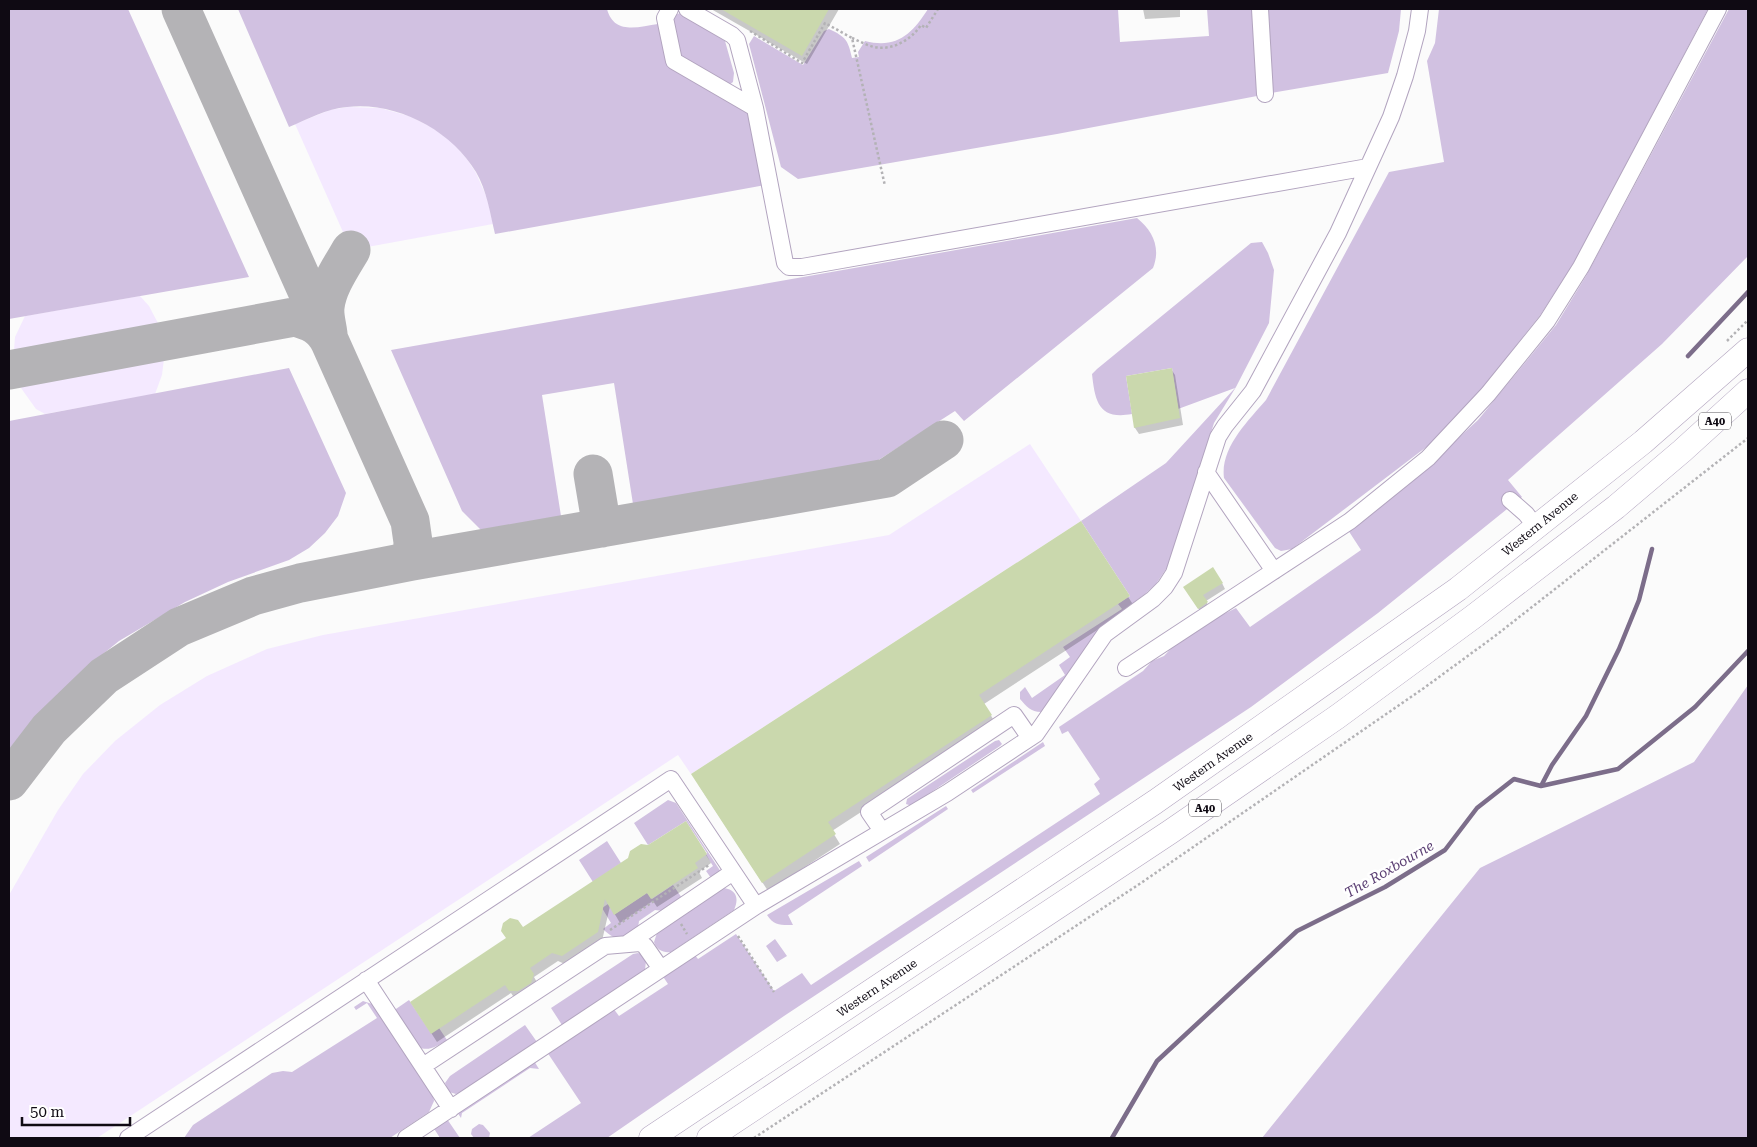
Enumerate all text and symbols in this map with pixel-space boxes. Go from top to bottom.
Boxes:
road number: A40 [1699,412,1731,430]
street label: Western Avenue [1499,489,1581,559]
street label: Western Avenue [1171,729,1256,795]
road number: A40 [1189,800,1221,816]
water label: The Roxbourne [1342,837,1436,901]
street label: Western Avenue [834,956,920,1020]
scale bar [22,1094,130,1126]
text: 50 m [30,1103,65,1121]

